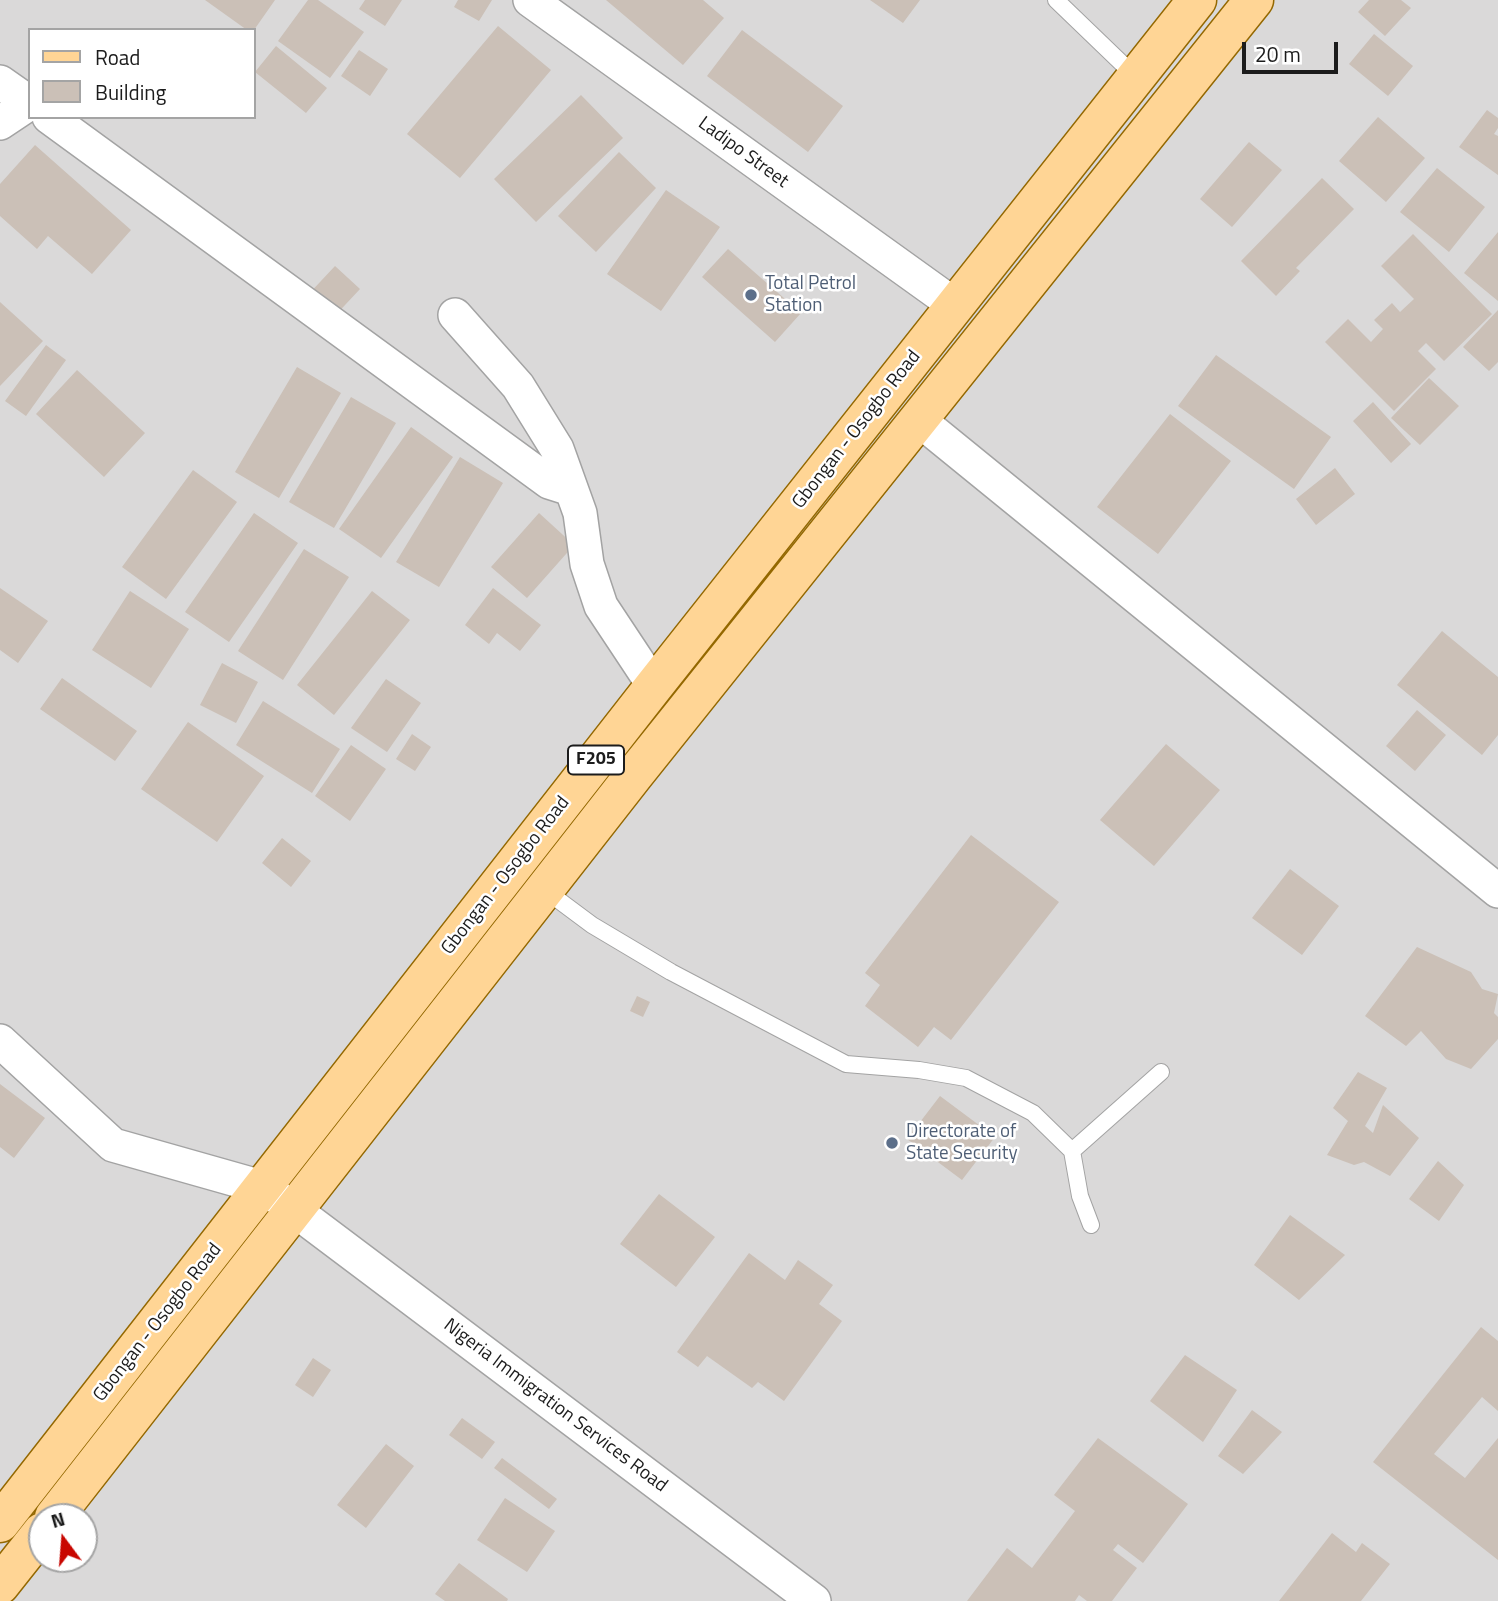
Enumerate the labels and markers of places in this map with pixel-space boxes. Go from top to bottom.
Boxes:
place label: Total Petrol Station [765,273,856,317]
marker: Total Petrol Station [743,287,759,303]
place label: Directorate of State Security [906,1121,1018,1165]
marker: Directorate of State Security [884,1135,900,1151]

